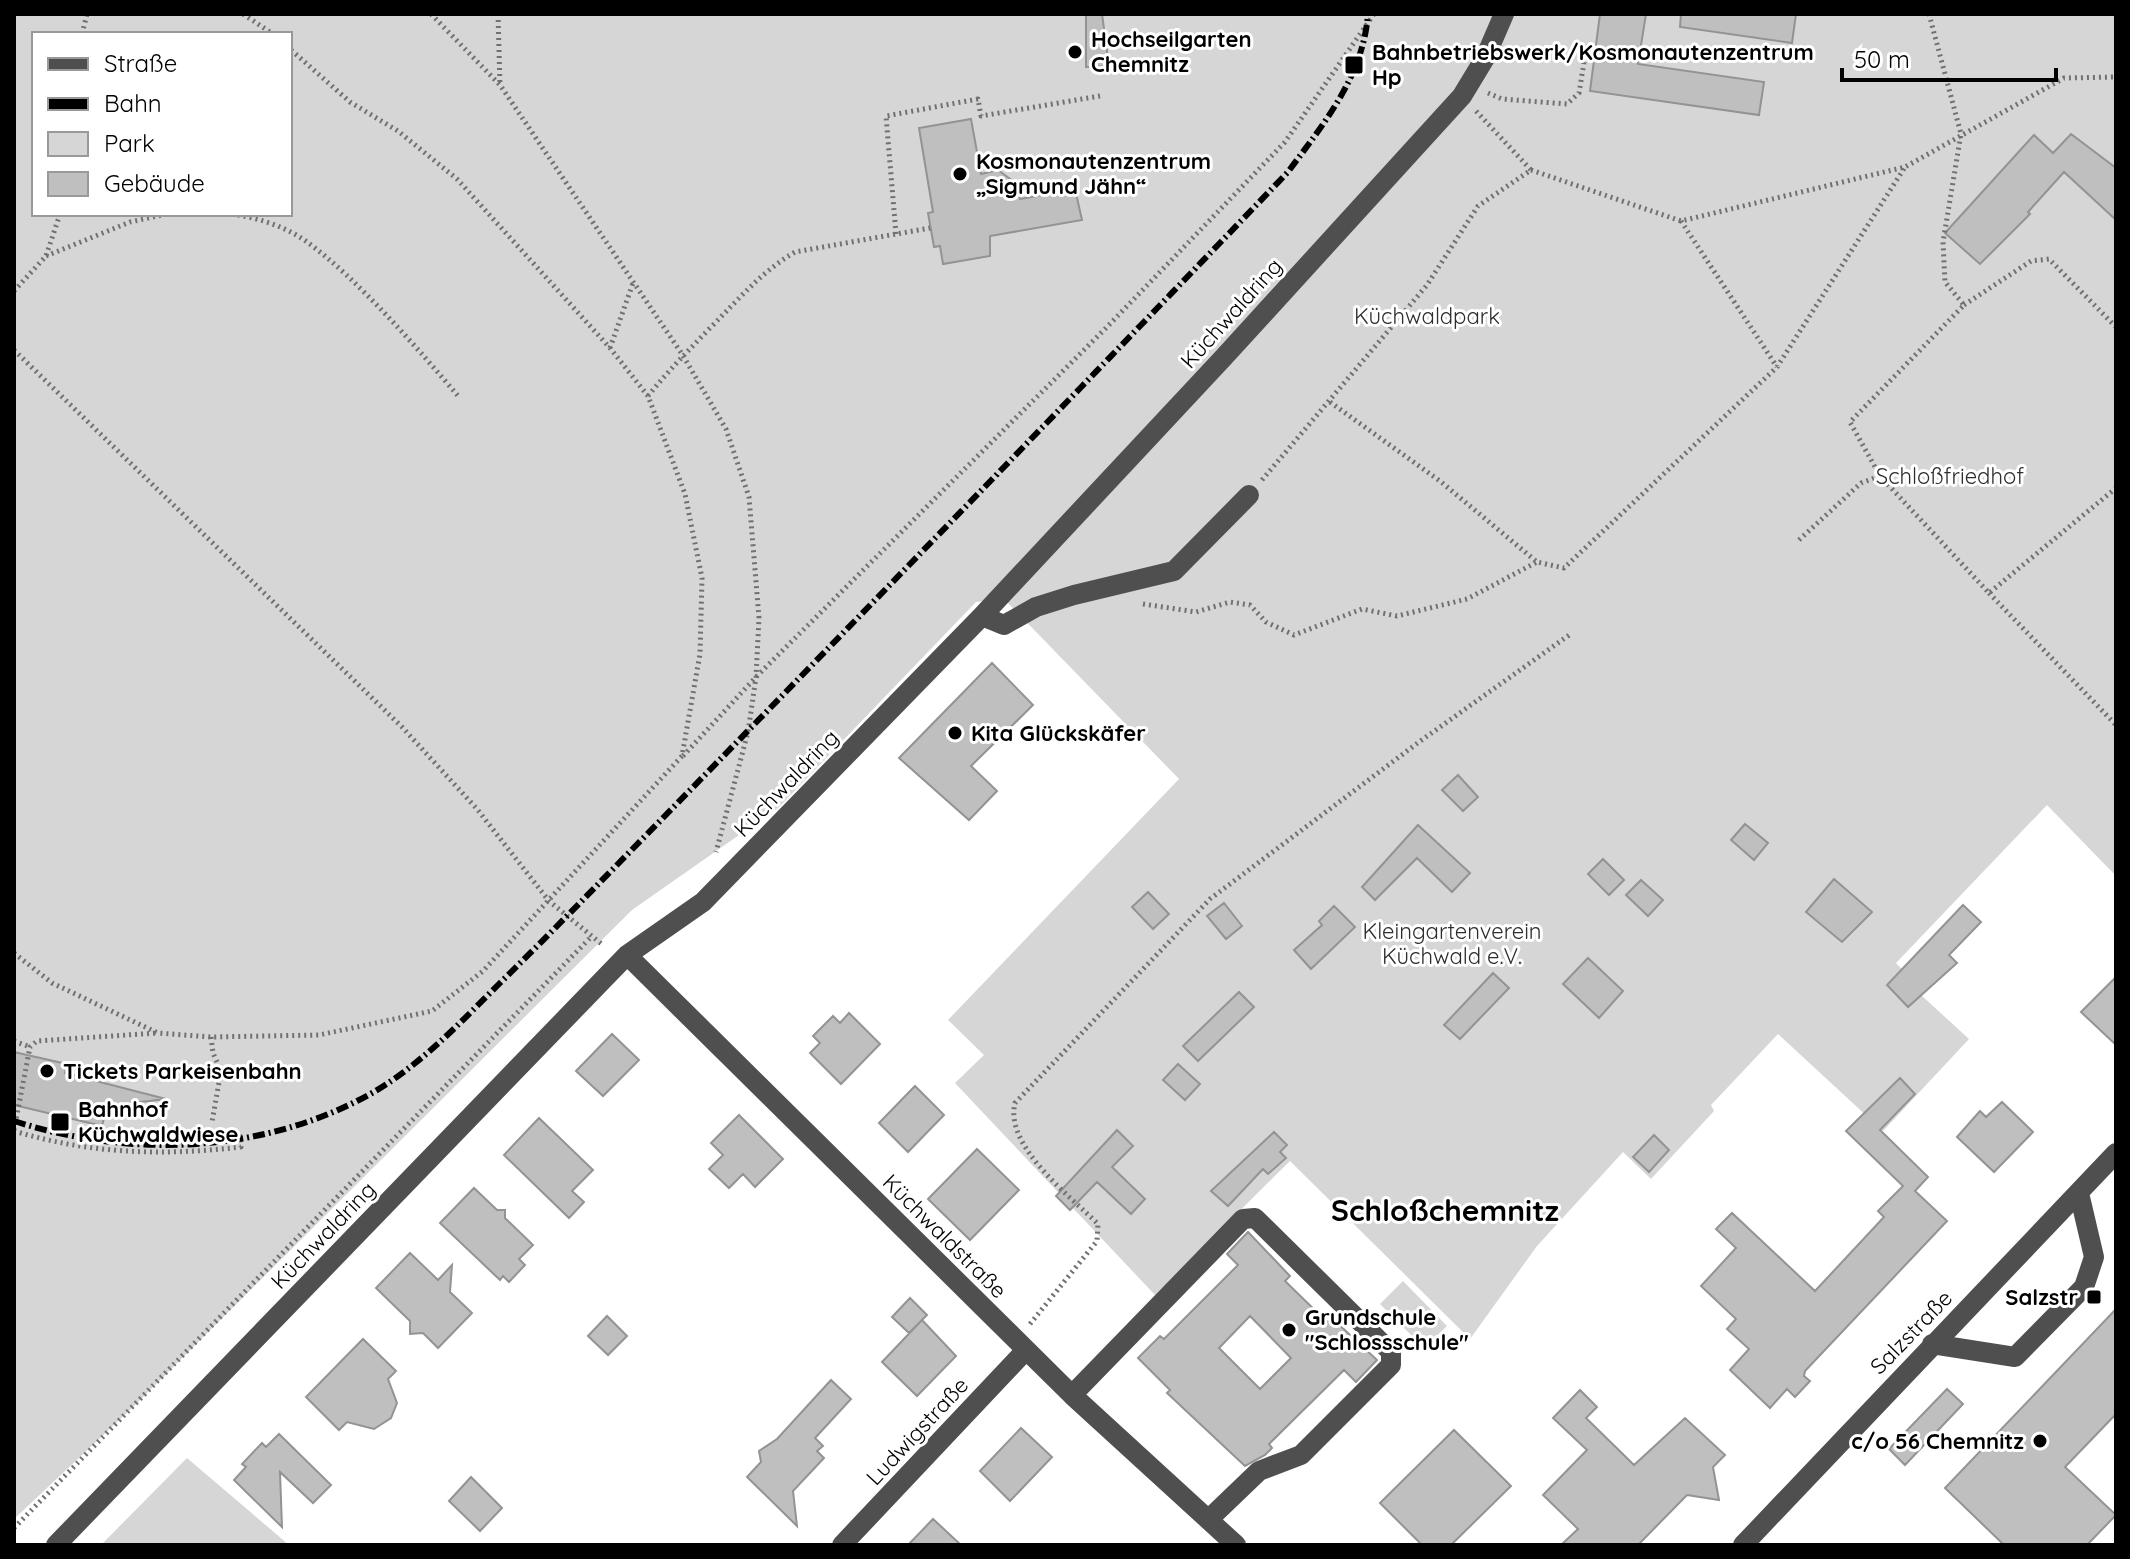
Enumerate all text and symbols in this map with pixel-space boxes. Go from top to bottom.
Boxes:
place label: Hochseilgarten Chemnitz [1091,25,1252,78]
legend [32,32,292,216]
scale bar [1842,32,2056,82]
place label: Bahnbetriebswerk/Kosmonautenzentrum Hp [1372,38,1814,91]
marker: Hochseilgarten Chemnitz [1066,43,1084,61]
text: 50 m [1854,44,1910,74]
text: Straße [104,48,177,78]
marker: Bahnbetriebswerk/Kosmonautenzentrum Hp [1343,54,1365,76]
text: Bahn [104,88,162,118]
text: Park [104,128,155,158]
place label: Kosmonautenzentrum „Sigmund Jähn“ [976,147,1211,200]
marker: Kosmonautenzentrum „Sigmund Jähn“ [951,165,969,183]
text: Gebäude [104,168,205,198]
street label: Küchwaldring [1174,252,1288,374]
park label: Küchwaldpark [1354,302,1500,330]
park label: Schloßfriedhof [1876,462,2024,490]
place label: Kita Glückskäfer [971,719,1146,747]
street label: Küchwaldring [728,723,844,843]
marker: Kita Glückskäfer [946,724,964,742]
park label: Kleingartenverein Küchwald e.V. [1362,917,1542,970]
place label: Tickets Parkeisenbahn [63,1057,302,1085]
marker: Tickets Parkeisenbahn [38,1062,56,1080]
place label: Bahnhof Küchwaldwiese [78,1095,238,1148]
marker: Bahnhof Küchwaldwiese [49,1111,71,1133]
street label: Küchwaldstraße [877,1168,1013,1304]
street label: Küchwaldring [265,1175,381,1295]
district label: Schloßchemnitz [1331,1191,1559,1229]
place label: Salzstr [2005,1283,2078,1311]
street label: Salzstraße [1864,1284,1958,1380]
marker: Salzstr [2085,1288,2103,1306]
place label: Grundschule "Schlossschule" [1305,1303,1469,1356]
marker: Grundschule "Schlossschule" [1280,1321,1298,1339]
street label: Ludwigstraße [860,1371,974,1491]
place label: c/o 56 Chemnitz [1851,1427,2024,1455]
marker: c/o 56 Chemnitz [2031,1432,2049,1450]

